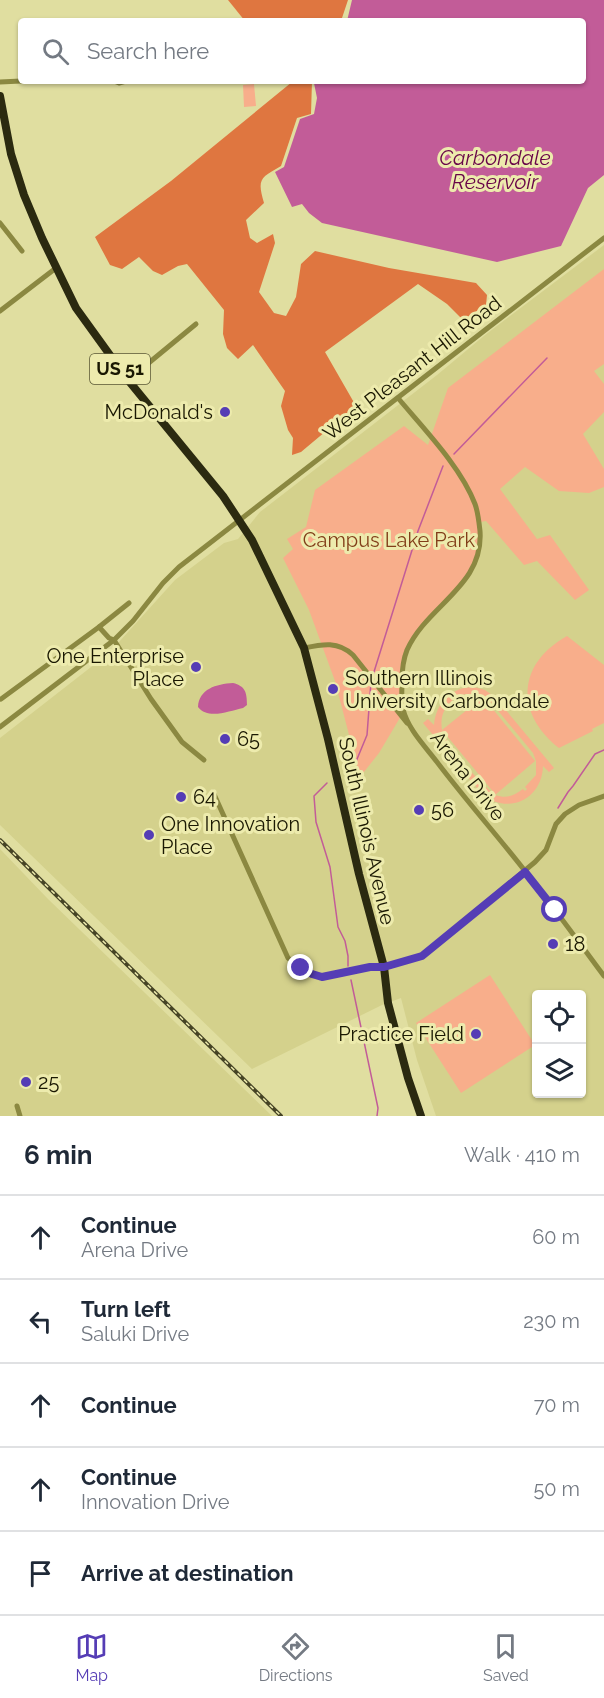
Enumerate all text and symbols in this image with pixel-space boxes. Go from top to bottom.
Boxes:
search box [18,18,586,84]
icon: search [39,35,72,68]
text: Search here [87,38,209,64]
water label: Carbondale Reservoir [439,145,551,194]
street label: West Pleasant Hill Road [318,291,506,445]
road number: US 51 [90,354,150,384]
place label: McDonald's [105,400,213,424]
marker: McDonald's [218,405,232,419]
park label: Campus Lake Park [303,528,476,552]
place label: One Enterprise Place [47,644,184,691]
marker: One Enterprise Place [189,660,203,674]
place label: Southern Illinois University Carbondale [345,666,550,713]
marker: Southern Illinois University Carbondale [326,682,340,696]
street label: Arena Drive [426,726,511,826]
place label: 65 [237,727,260,751]
marker: 65 [218,732,232,746]
street label: South Illinois Avenue [334,735,400,927]
place label: 64 [193,785,216,809]
marker: 64 [174,790,188,804]
place label: 56 [431,798,454,822]
marker: 56 [412,803,426,817]
place label: One Innovation Place [161,812,300,859]
marker: One Innovation Place [142,828,156,842]
route start [541,896,567,922]
place label: 18 [565,932,585,956]
marker: 18 [546,937,560,951]
route end [287,954,313,980]
map controls [532,990,586,1098]
button: locate [532,990,586,1044]
place label: Practice Field [338,1022,464,1046]
marker: Practice Field [469,1027,483,1041]
button: layers [532,1044,586,1098]
place label: 25 [38,1070,59,1094]
marker: 25 [19,1075,33,1089]
text: 6 min [24,1140,93,1170]
text: Walk · 410 m [464,1143,580,1167]
text: Continue [81,1212,177,1238]
icon: ahead [24,1221,57,1254]
text: 60 m [532,1225,580,1249]
text: Arena Drive [81,1238,188,1262]
text: Turn left [81,1296,171,1322]
icon: left [24,1305,57,1338]
text: 230 m [523,1309,580,1333]
text: Saluki Drive [81,1322,189,1346]
icon: ahead [24,1389,57,1422]
text: Continue [81,1392,177,1418]
text: 70 m [534,1393,580,1417]
text: Continue [81,1464,177,1490]
icon: ahead [24,1473,57,1506]
text: 50 m [533,1477,580,1501]
text: Innovation Drive [81,1490,229,1514]
icon: arrive [24,1557,57,1590]
text: Arrive at destination [81,1560,294,1586]
tab: Map [75,1630,108,1685]
tab: Directions [259,1630,333,1685]
tab: Saved [483,1630,529,1685]

